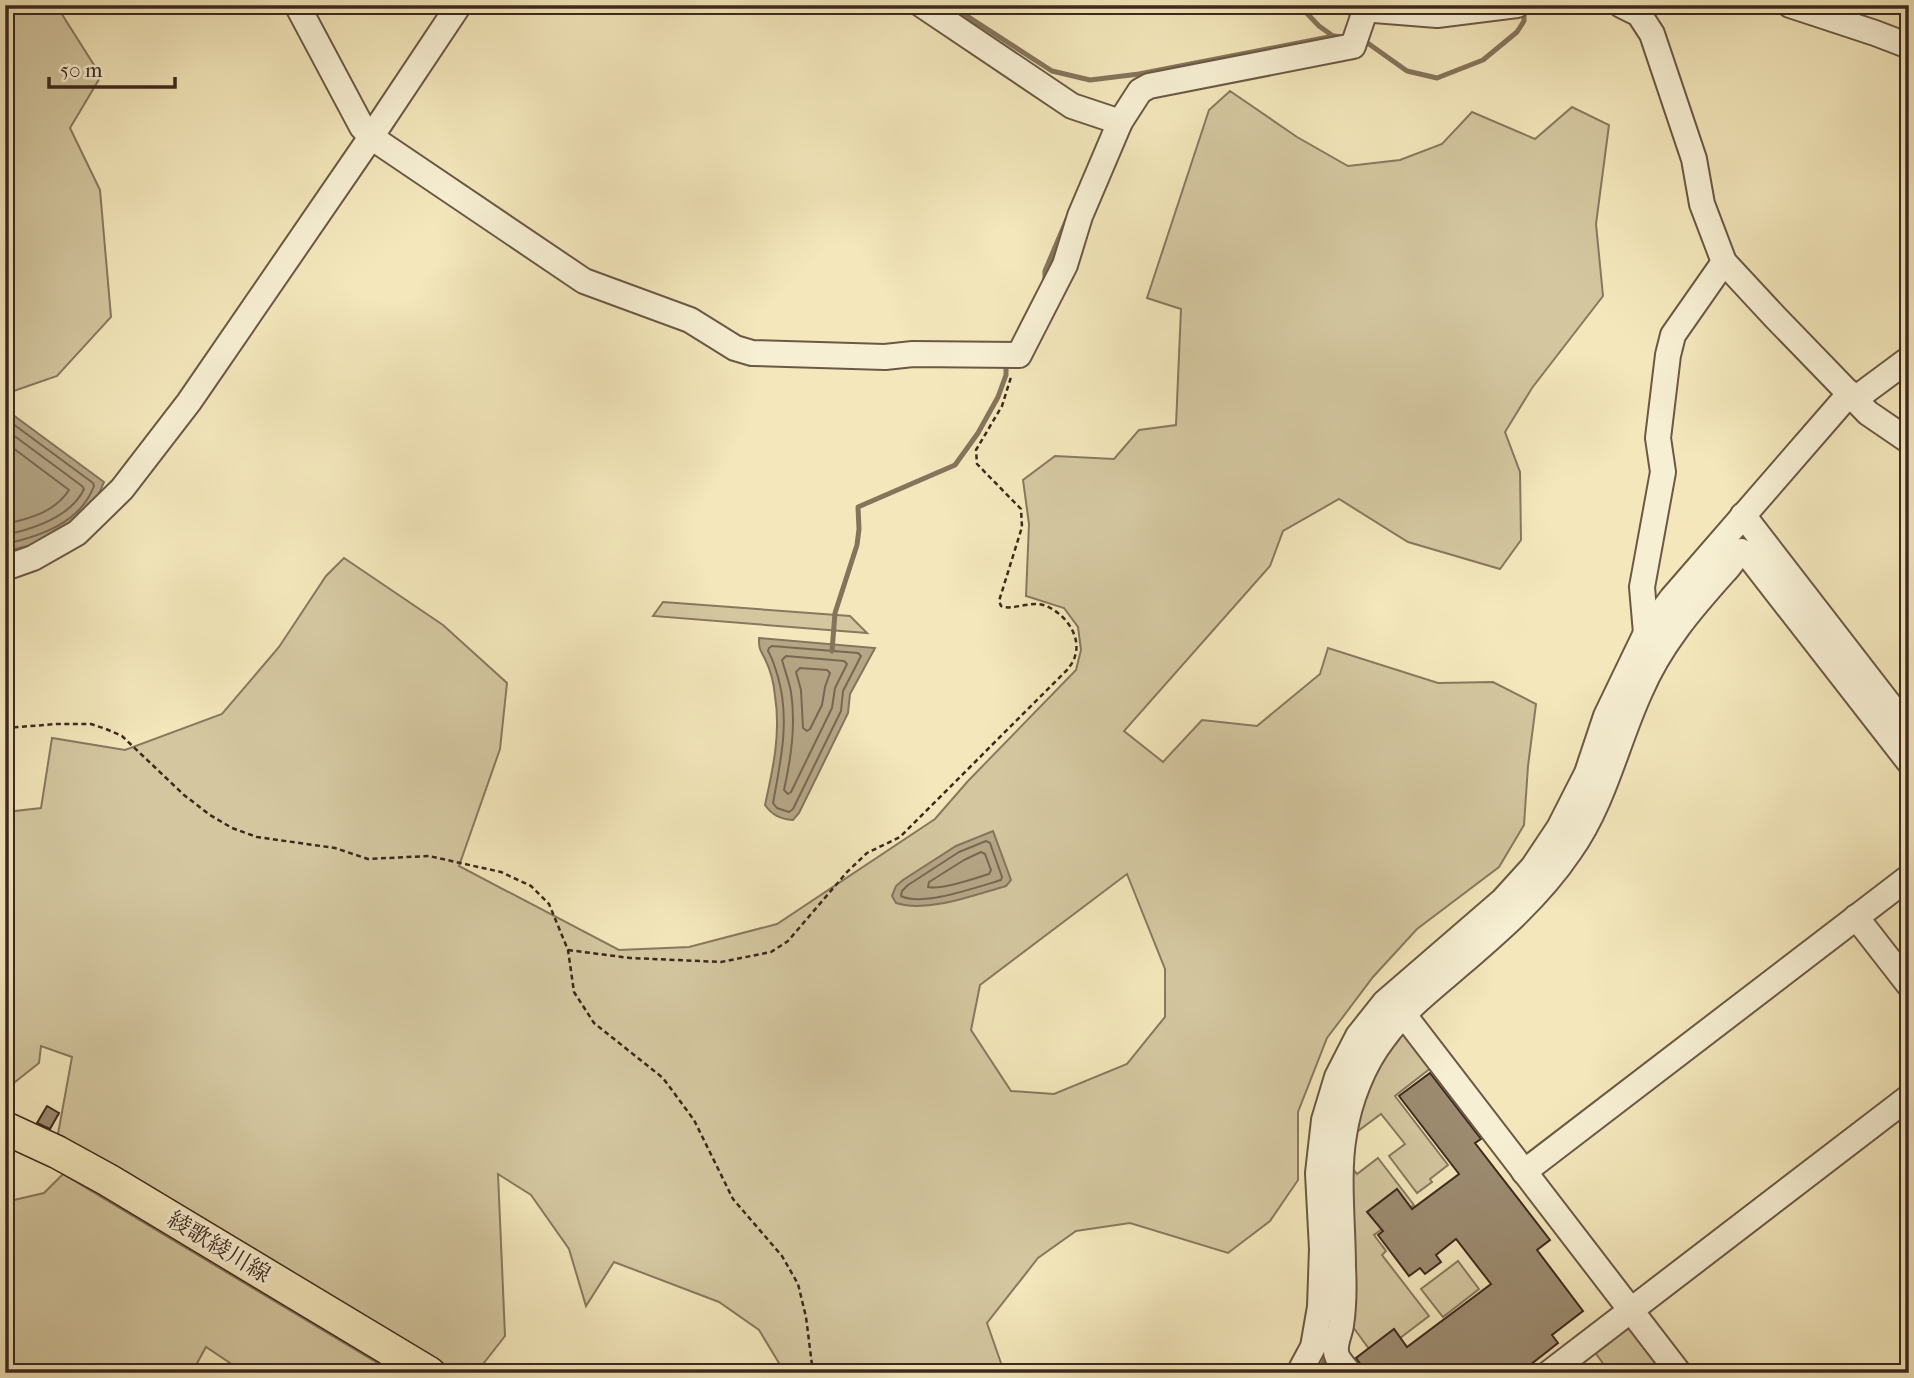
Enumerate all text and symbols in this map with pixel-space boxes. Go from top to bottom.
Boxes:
scale bar [49,46,175,90]
text: 50 m [60,58,103,82]
street label: 綾歌綾川線 [163,1206,275,1288]

